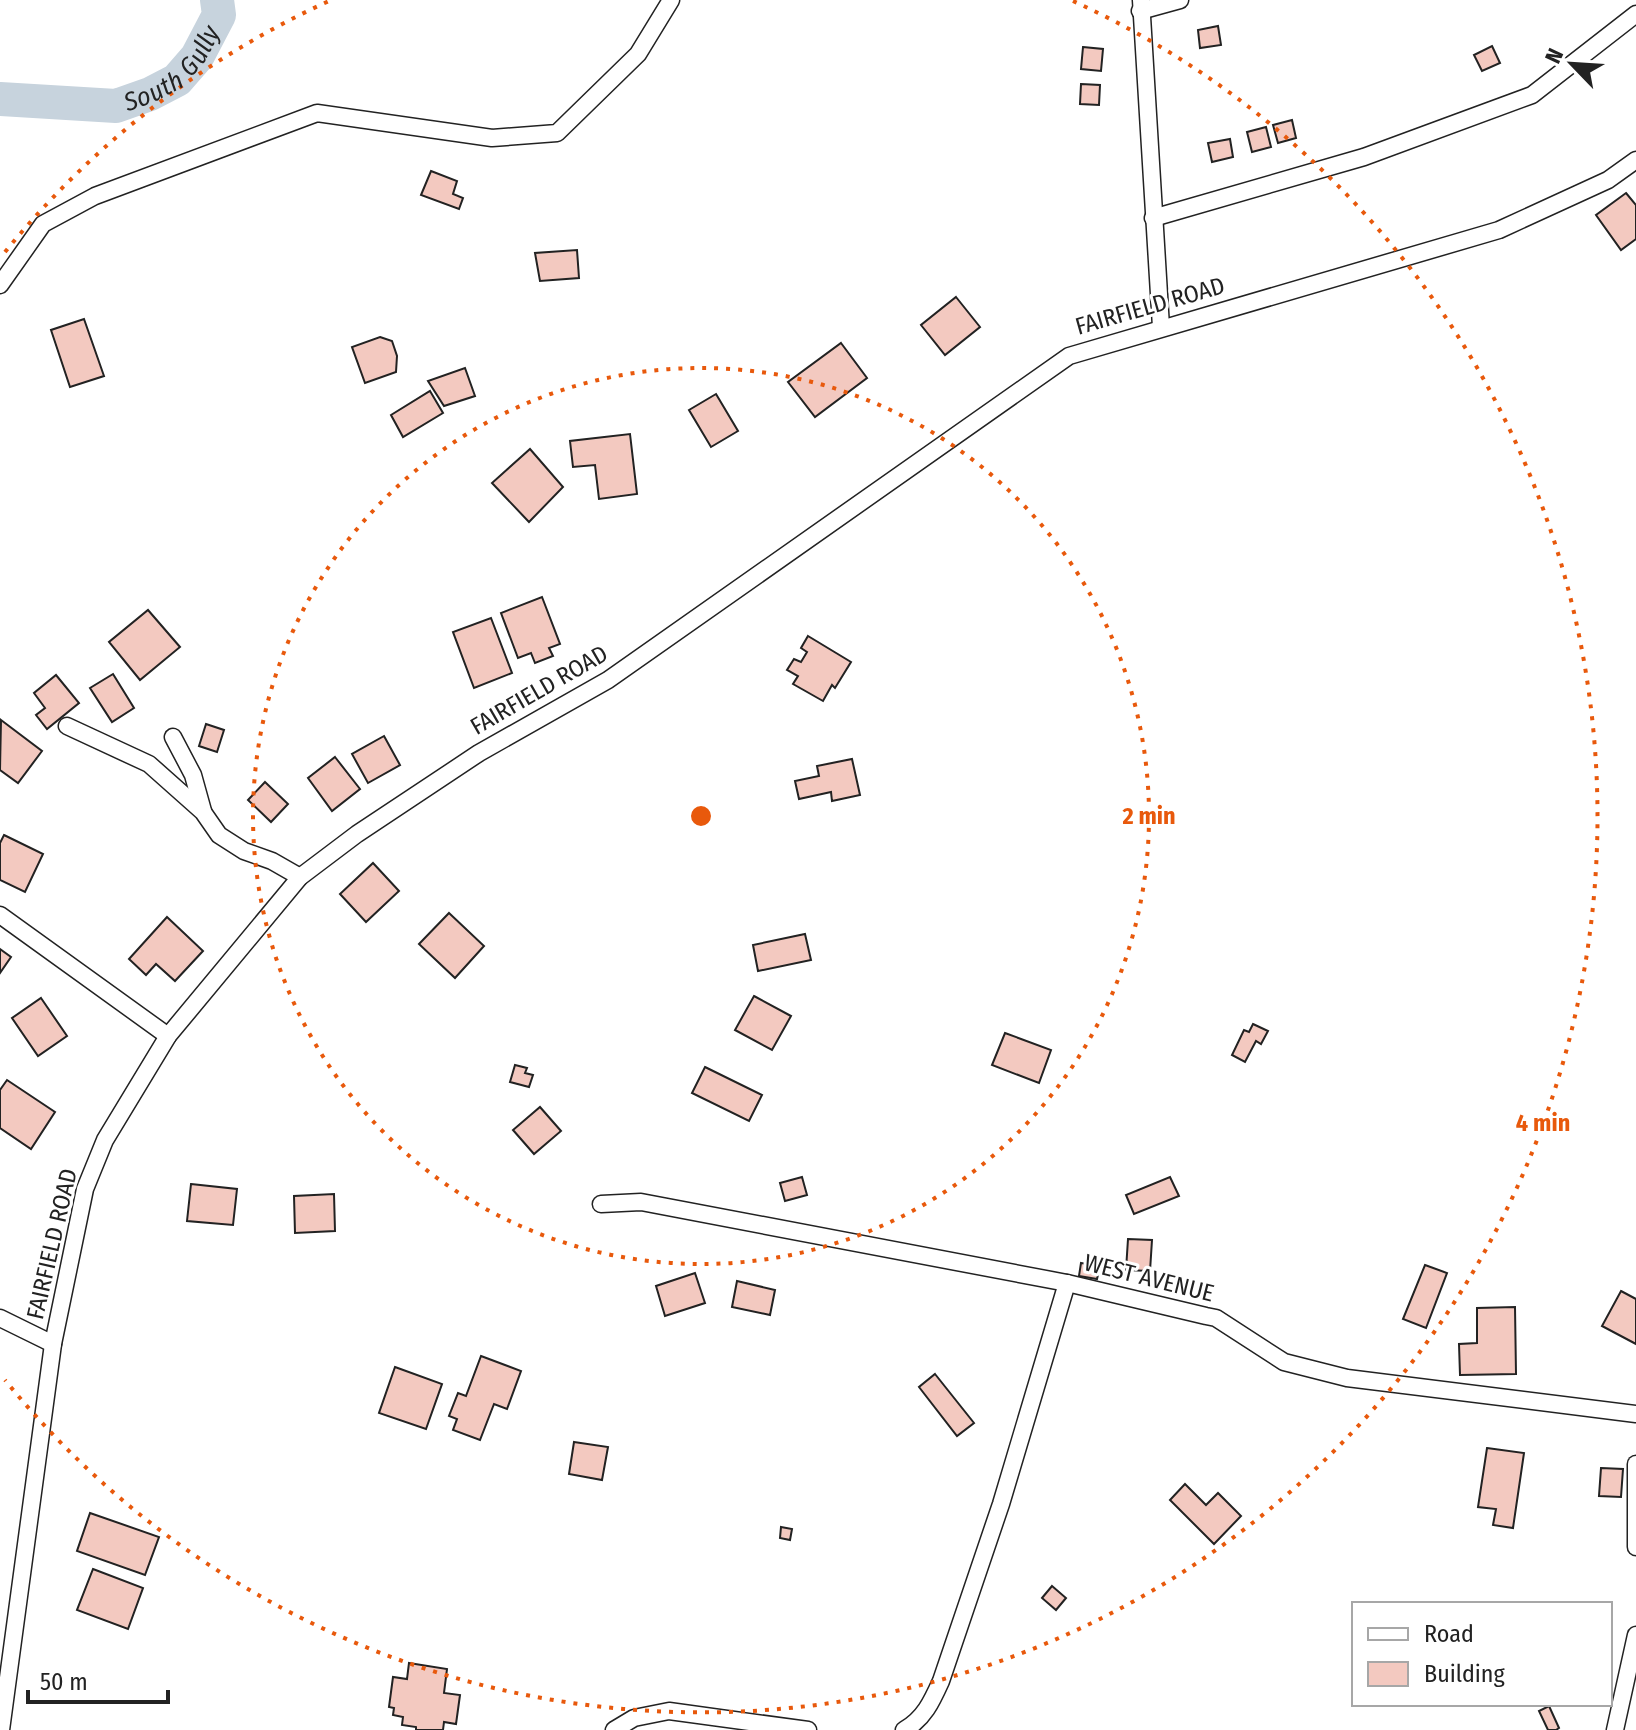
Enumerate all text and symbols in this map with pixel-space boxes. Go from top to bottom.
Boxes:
water label: South Gully [119,19,227,118]
north arrow [1532,24,1612,104]
text: N [1539,44,1569,67]
street label: FAIRFIELD ROAD [1072,271,1228,341]
street label: FAIRFIELD ROAD [465,639,613,741]
centre of rings [687,802,715,830]
text: 2 min [1121,802,1176,830]
text: 4 min [1516,1109,1570,1137]
street label: FAIRFIELD ROAD [21,1166,83,1322]
street label: WEST AVENUE [1081,1248,1217,1308]
legend [1352,1602,1612,1706]
text: Road [1424,1620,1474,1648]
scale bar [28,1654,168,1704]
text: Building [1424,1660,1506,1688]
text: 50 m [40,1668,88,1696]

